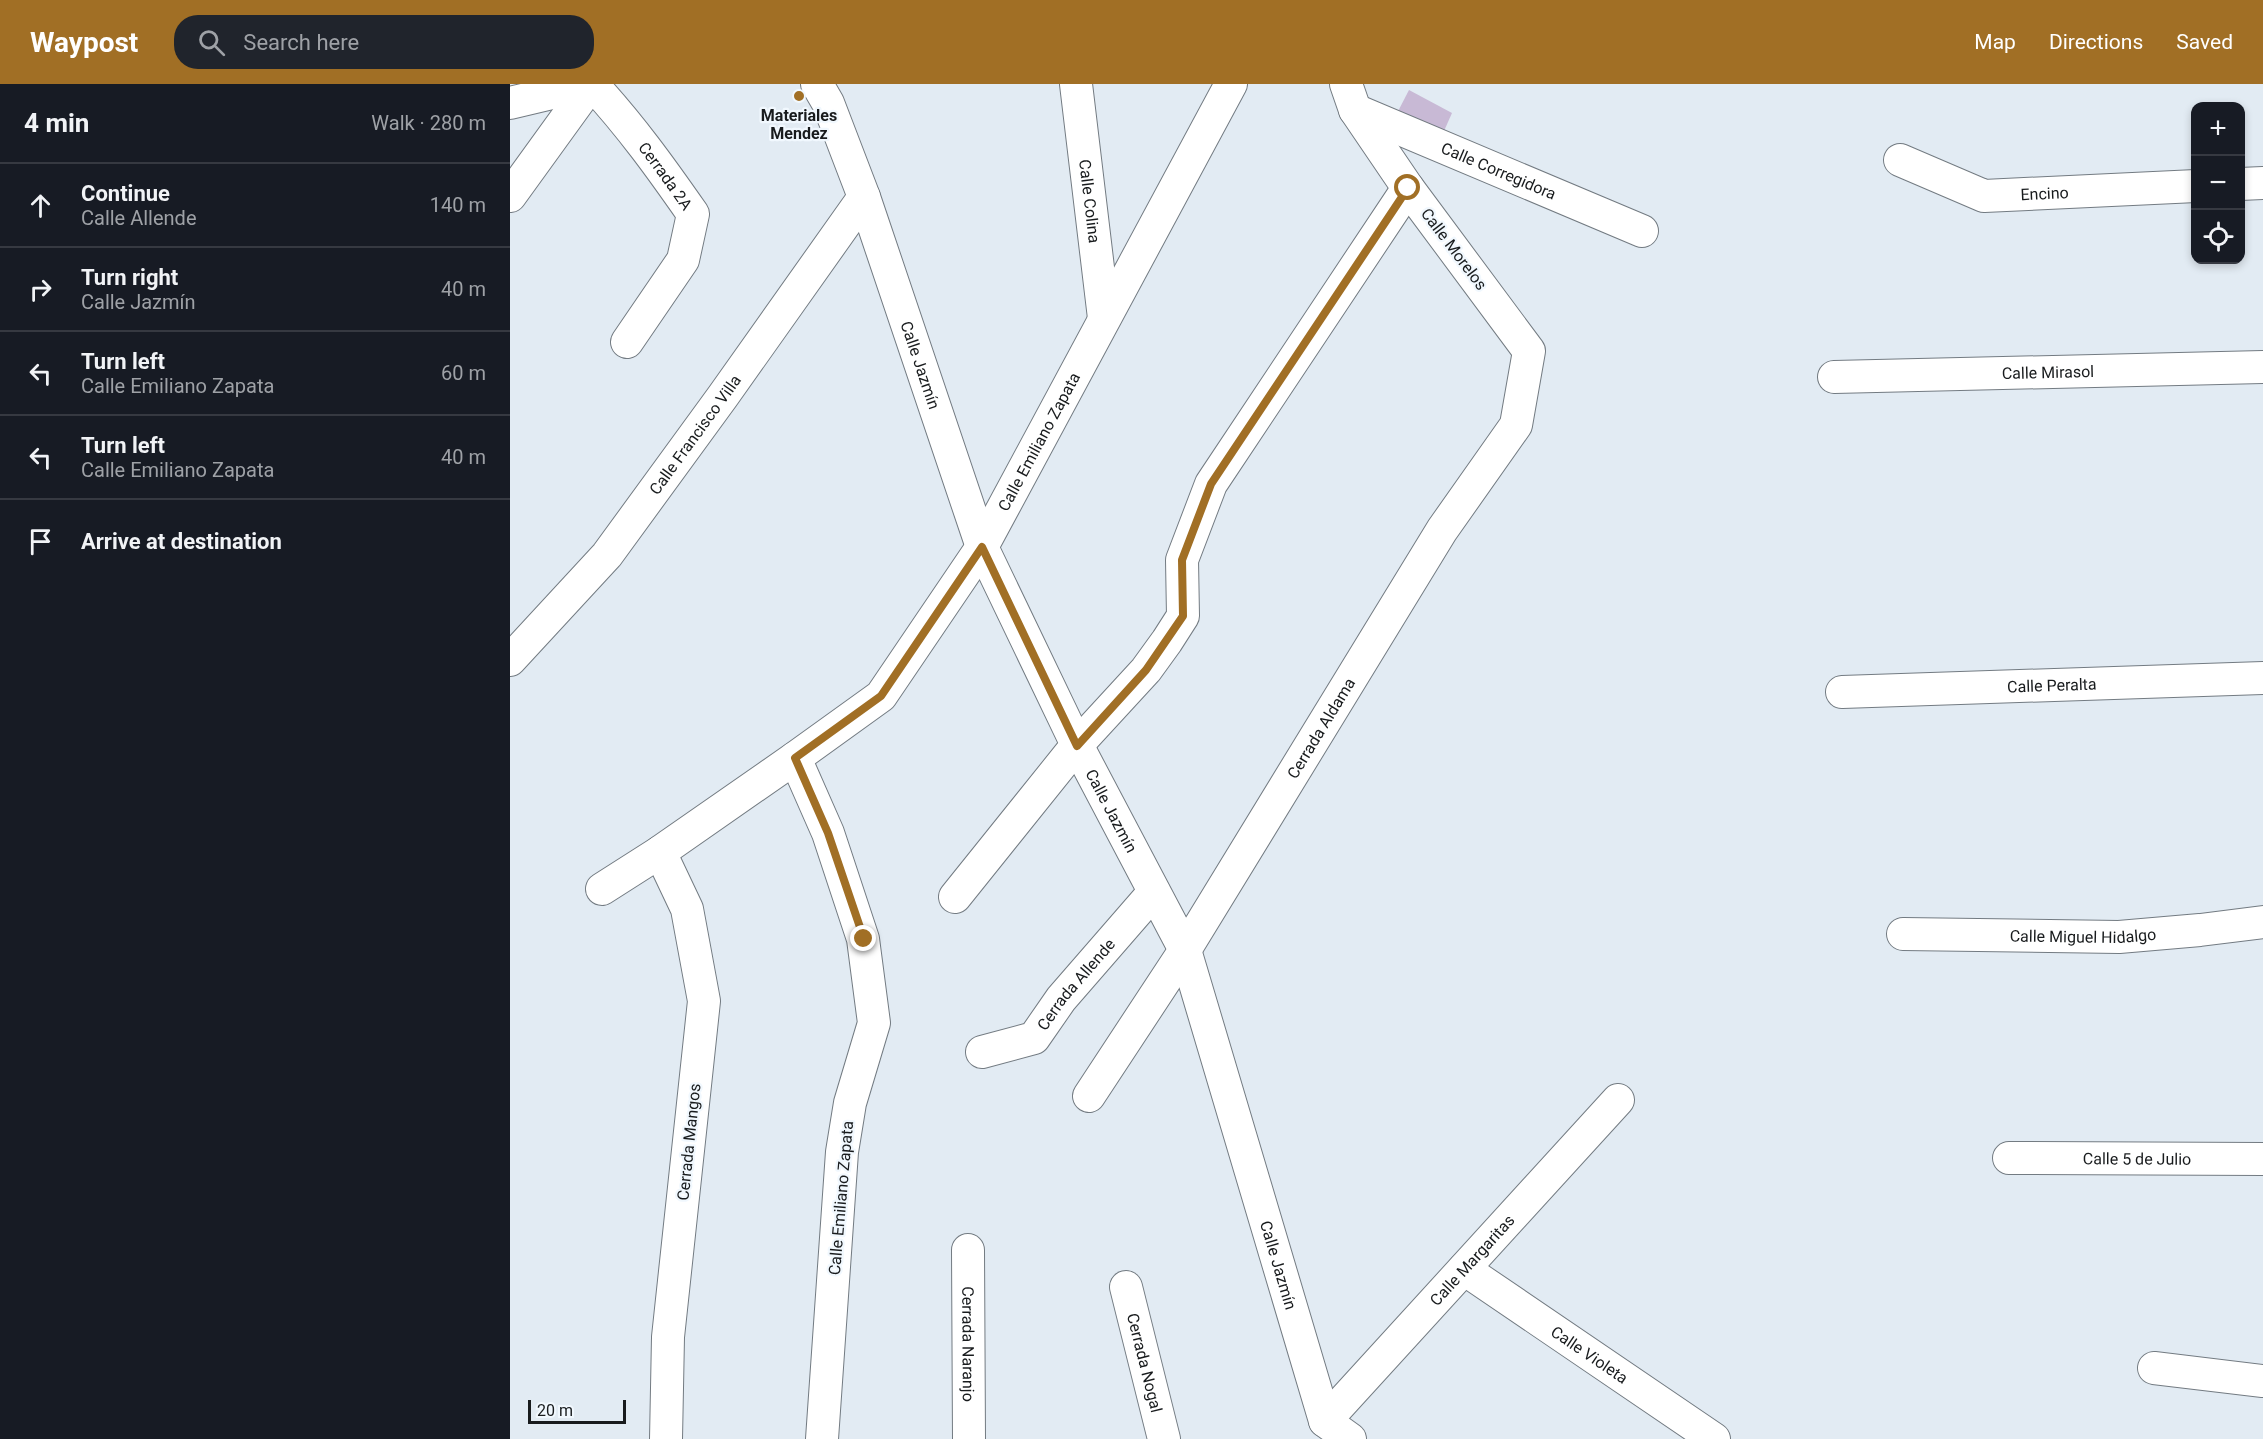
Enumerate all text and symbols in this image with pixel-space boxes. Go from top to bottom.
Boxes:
search box [174,15,594,69]
text: Waypost [30,26,138,59]
icon: search [195,26,228,59]
text: Search here [243,30,359,55]
text: Map [1974,30,2016,54]
text: Directions [2049,30,2143,54]
text: Saved [2176,30,2233,54]
marker: Materiales Mendez [792,89,806,103]
map controls [2191,102,2245,264]
button: + [2191,102,2245,156]
place label: Materiales Mendez [761,106,837,143]
text: 4 min [24,108,89,138]
text: Walk · 280 m [371,111,486,135]
street label: Cerrada 2A [635,138,697,214]
street label: Calle Corregidora [1438,138,1559,203]
button: − [2191,156,2245,210]
street label: Calle Colina [1076,158,1104,244]
route start [1394,174,1420,200]
text: Continue [81,181,170,206]
street label: Encino [2020,183,2069,204]
icon: ahead [24,189,57,222]
text: 140 m [430,193,486,217]
street label: Calle Morelos [1417,204,1491,294]
text: Calle Allende [81,206,197,230]
button: locate [2191,210,2245,264]
text: Turn right [81,265,178,290]
icon: right [24,273,57,306]
text: 40 m [441,277,486,301]
text: Calle Jazmín [81,290,196,314]
street label: Calle Jazmín [897,319,944,412]
text: Turn left [81,349,165,374]
icon: left [24,357,57,390]
text: 60 m [441,361,486,385]
street label: Calle Mirasol [2002,361,2094,383]
street label: Calle Emiliano Zapata [994,369,1084,514]
street label: Calle Francisco Villa [645,371,745,498]
text: Calle Emiliano Zapata [81,374,274,398]
text: Turn left [81,433,165,458]
icon: left [24,441,57,474]
text: 40 m [441,445,486,469]
text: Calle Emiliano Zapata [81,458,274,482]
icon: arrive [24,525,57,558]
text: Arrive at destination [81,529,282,554]
street label: Cerrada Aldama [1283,674,1359,782]
street label: Calle Peralta [2007,674,2097,696]
street label: Calle Jazmín [1082,766,1141,856]
street label: Calle Miguel Hidalgo [2010,924,2157,947]
route end [850,925,876,951]
street label: Cerrada Allende [1033,935,1119,1034]
street label: Cerrada Mangos [673,1082,705,1202]
street label: Calle Emiliano Zapata [825,1120,857,1276]
street label: Calle 5 de Julio [2083,1149,2191,1168]
street label: Calle Margaritas [1426,1211,1518,1309]
street label: Calle Jazmín [1256,1218,1301,1312]
street label: Cerrada Naranjo [959,1286,978,1402]
street label: Cerrada Nogal [1123,1311,1166,1414]
street label: Calle Violeta [1548,1322,1632,1387]
scale bar [528,1397,626,1424]
text: 20 m [537,1401,573,1420]

